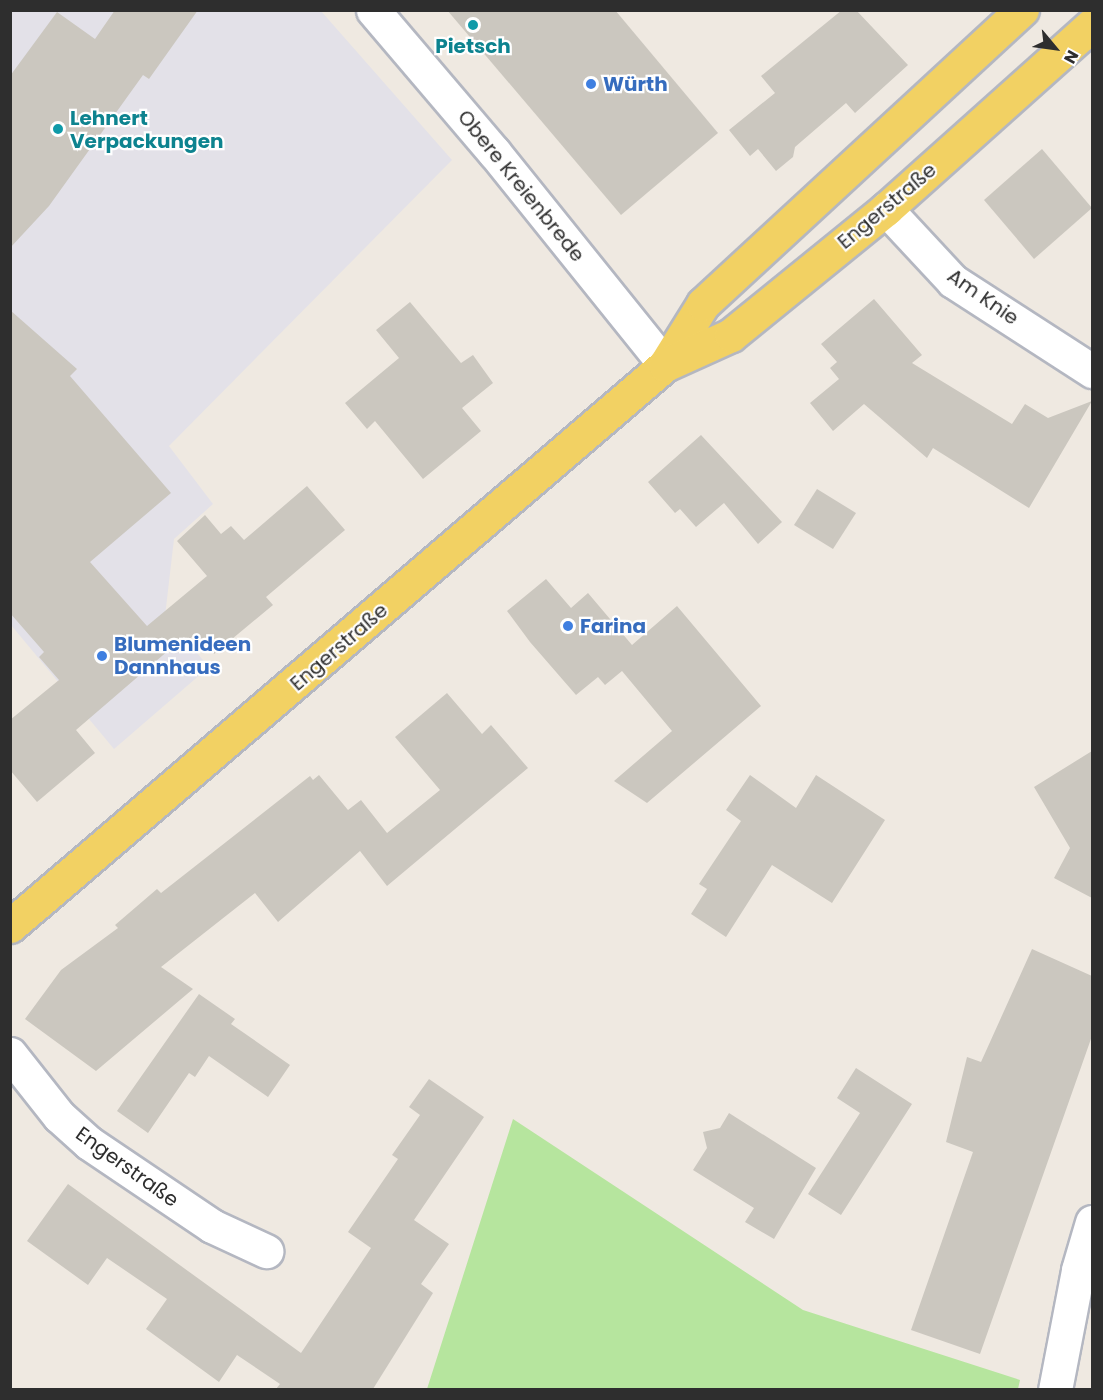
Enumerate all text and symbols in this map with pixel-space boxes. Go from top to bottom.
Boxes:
marker: Pietsch [466,18,480,32]
north arrow [1025,18,1085,78]
place label: Pietsch [435,34,511,58]
text: N [1058,46,1084,68]
place label: Würth [603,72,668,96]
marker: Würth [584,77,598,91]
street label: Obere Kreienbrede [452,105,590,267]
place label: Lehnert Verpackungen [70,106,223,153]
marker: Lehnert Verpackungen [51,122,65,136]
street label: Engerstraße [833,158,941,254]
street label: Am Knie [943,264,1023,330]
street label: Engerstraße [285,598,393,696]
place label: Farina [580,614,646,638]
marker: Farina [561,619,575,633]
place label: Blumenideen Dannhaus [114,632,251,679]
marker: Blumenideen Dannhaus [95,649,109,663]
street label: Engerstraße [71,1122,183,1212]

